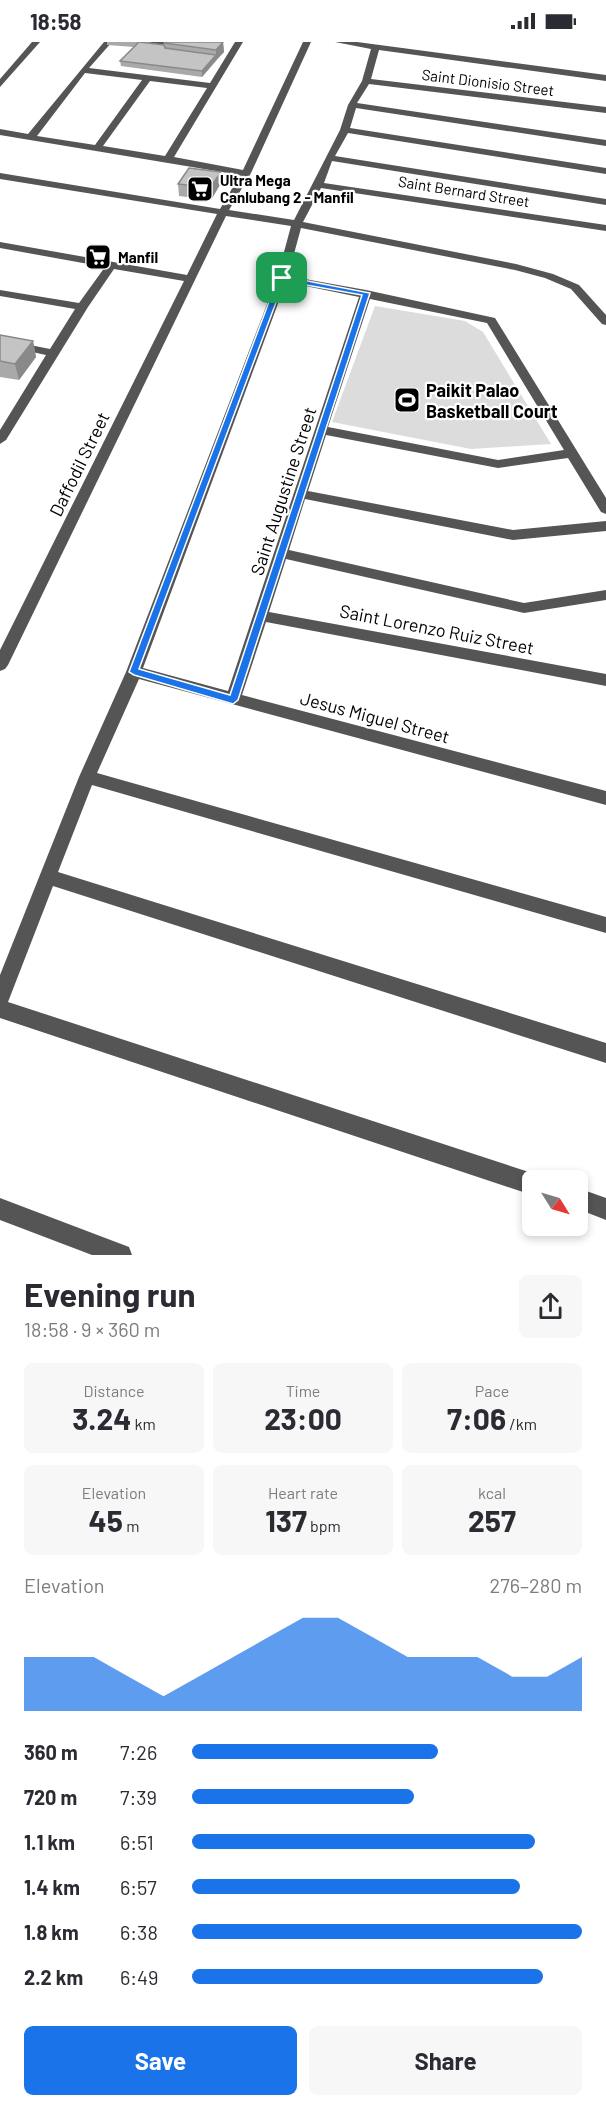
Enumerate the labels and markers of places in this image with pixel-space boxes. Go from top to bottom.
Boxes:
place label: Ultra Mega Canlubang 2 - Manfil [220,171,354,206]
supermarket icon: Ultra Mega Canlubang 2 - Manfil [185,174,215,204]
supermarket icon: Manfil [83,242,113,272]
place label: Manfil [118,248,158,266]
pin [256,252,307,303]
place label: Paikit Palao Basketball Court [426,379,558,422]
sports icon: Paikit Palao Basketball Court [392,385,422,415]

